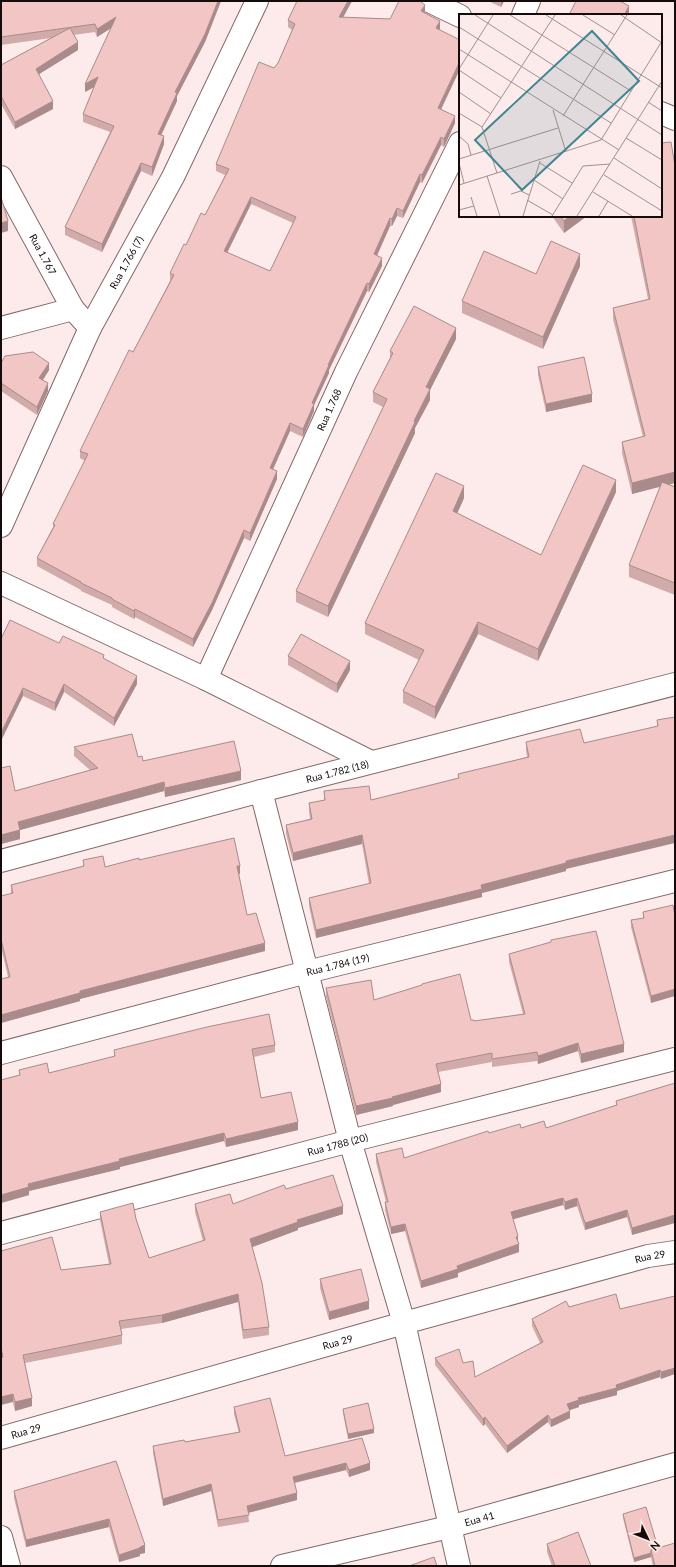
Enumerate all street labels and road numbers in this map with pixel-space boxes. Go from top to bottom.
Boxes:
street label: Rua 1.767 [27,232,59,277]
street label: Rua 1.766 (7) [107,234,146,291]
street label: Rua 1.768 [314,387,344,433]
street label: Rua 1.782 (18) [305,757,370,785]
street label: Rua 1.784 (19) [305,951,371,978]
street label: Rua 1788 (20) [306,1131,369,1158]
street label: Rua 29 [633,1248,666,1265]
street label: Rua 29 [321,1332,354,1352]
street label: Rua 29 [10,1421,43,1441]
street label: Eua 41 [463,1509,496,1528]

